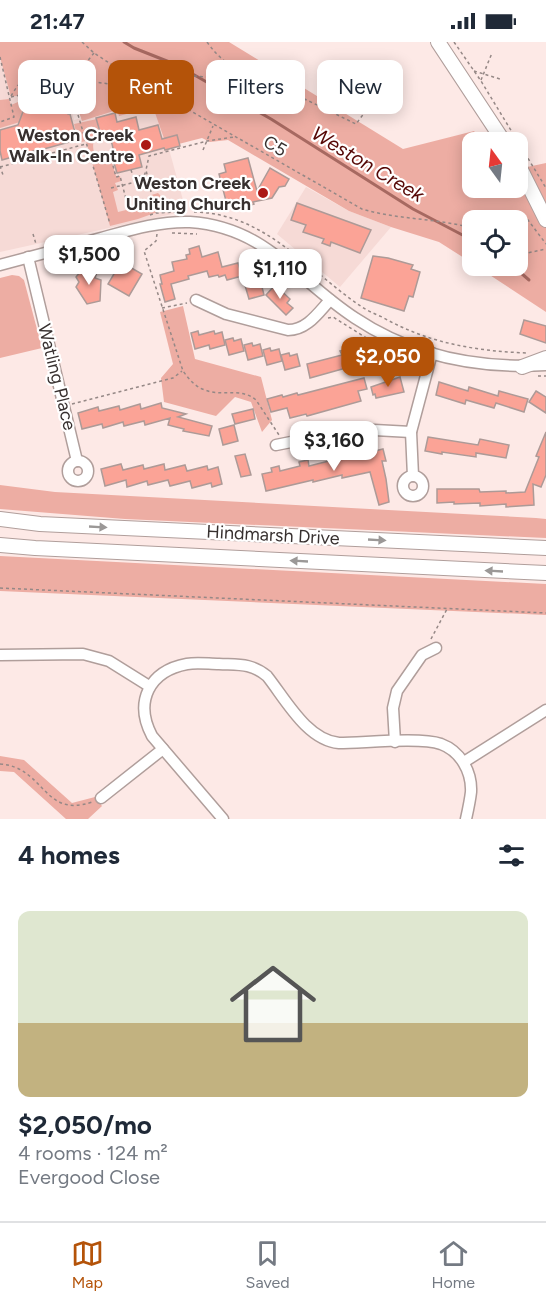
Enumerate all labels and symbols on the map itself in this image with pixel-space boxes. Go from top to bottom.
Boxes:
water label: Weston Creek [307,121,430,208]
place label: Weston Creek Walk-In Centre [9,124,134,167]
street label: C5 [259,131,291,161]
north arrow [462,132,528,198]
marker: Weston Creek Walk-In Centre [139,138,153,152]
place label: Weston Creek Uniting Church [126,172,251,215]
marker: Weston Creek Uniting Church [256,186,270,200]
pin: $1,500 [40,235,138,286]
pin: $1,110 [231,249,329,300]
street label: Watling Place [33,322,81,433]
pin: $2,050 [339,337,437,388]
pin: $3,160 [285,421,383,472]
street label: Hindmarsh Drive [206,521,340,549]
one-way arrow [89,522,108,532]
one-way arrow [368,535,387,544]
one-way arrow [290,557,309,566]
one-way arrow [484,566,503,575]

